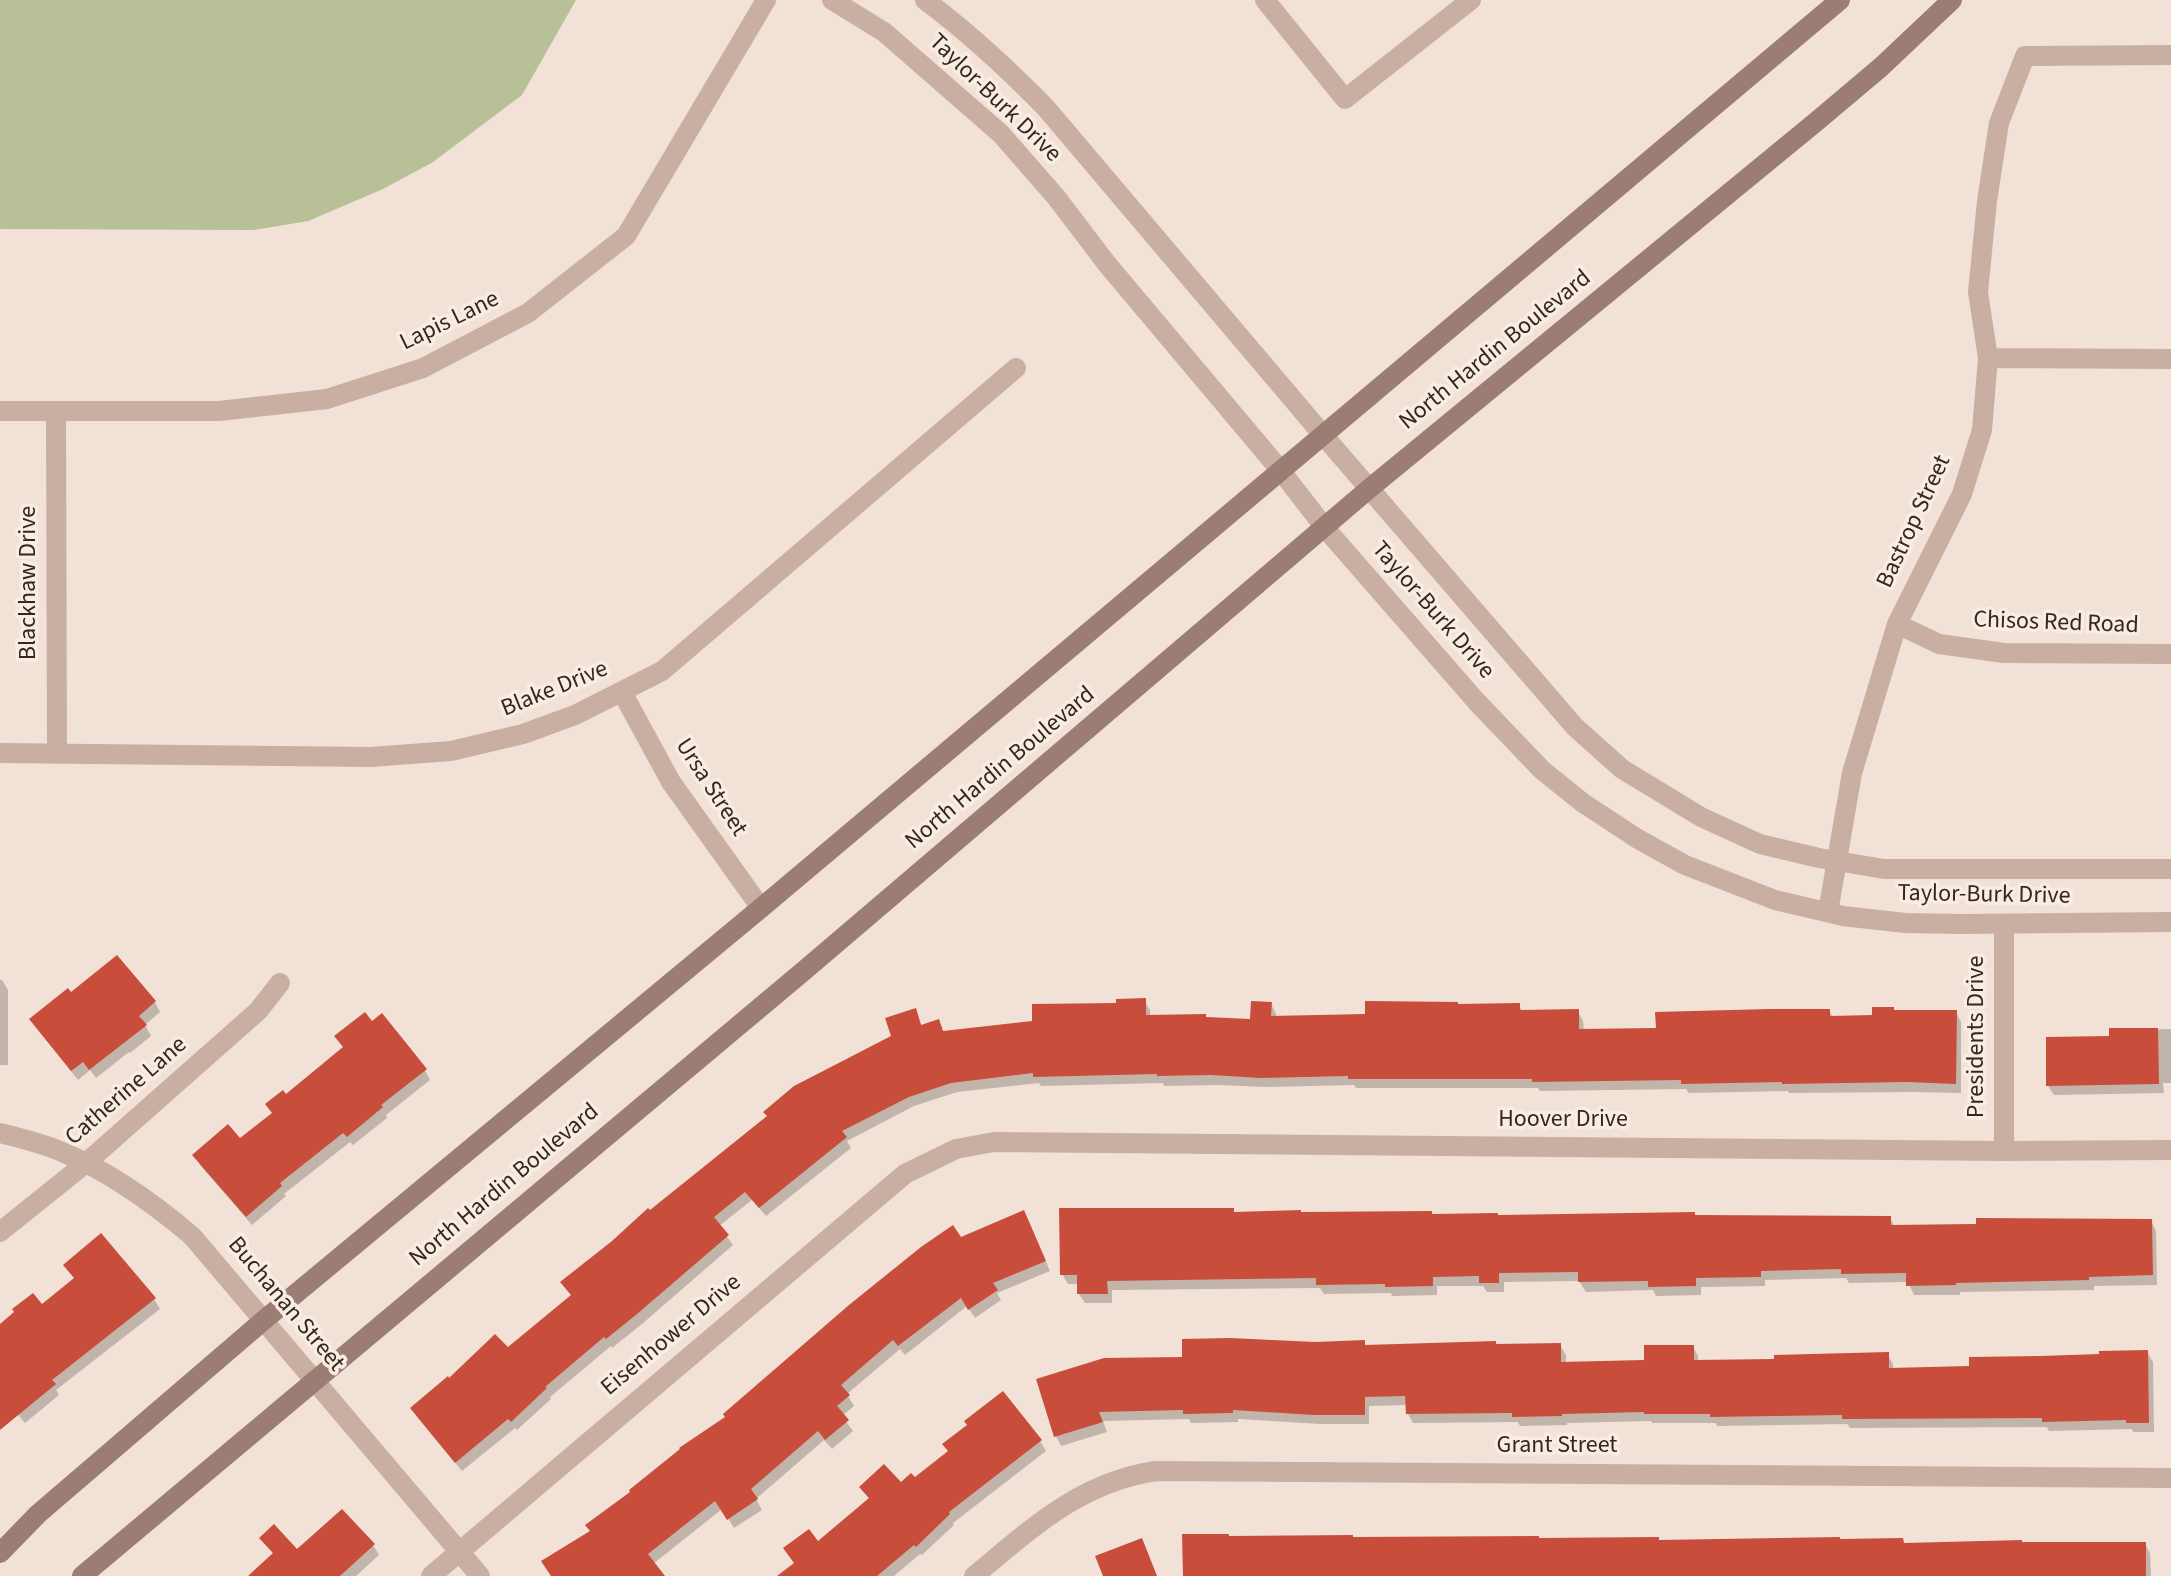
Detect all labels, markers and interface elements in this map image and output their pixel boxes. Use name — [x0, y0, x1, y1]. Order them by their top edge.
street label: Taylor-Burk Drive — [922, 29, 1066, 169]
street label: North Hardin Boulevard — [1394, 265, 1598, 437]
street label: Lapis Lane — [396, 286, 504, 358]
street label: Bastrop Street — [1872, 451, 1958, 593]
street label: Blackhaw Drive — [16, 506, 44, 660]
street label: Taylor-Burk Drive — [1364, 536, 1500, 686]
street label: Chisos Red Road — [1973, 607, 2139, 641]
street label: Blake Drive — [497, 656, 613, 724]
street label: North Hardin Boulevard — [900, 681, 1102, 857]
street label: Ursa Street — [668, 734, 752, 842]
street label: Taylor-Burk Drive — [1897, 880, 2071, 912]
street label: Presidents Drive — [1964, 956, 1992, 1118]
street label: Catherine Lane — [60, 1031, 194, 1153]
street label: North Hardin Boulevard — [404, 1098, 606, 1274]
street label: Hoover Drive — [1498, 1107, 1628, 1135]
street label: Buchanan Street — [220, 1232, 350, 1378]
street label: Eisenhower Drive — [596, 1269, 748, 1403]
street label: Grant Street — [1497, 1433, 1617, 1461]

